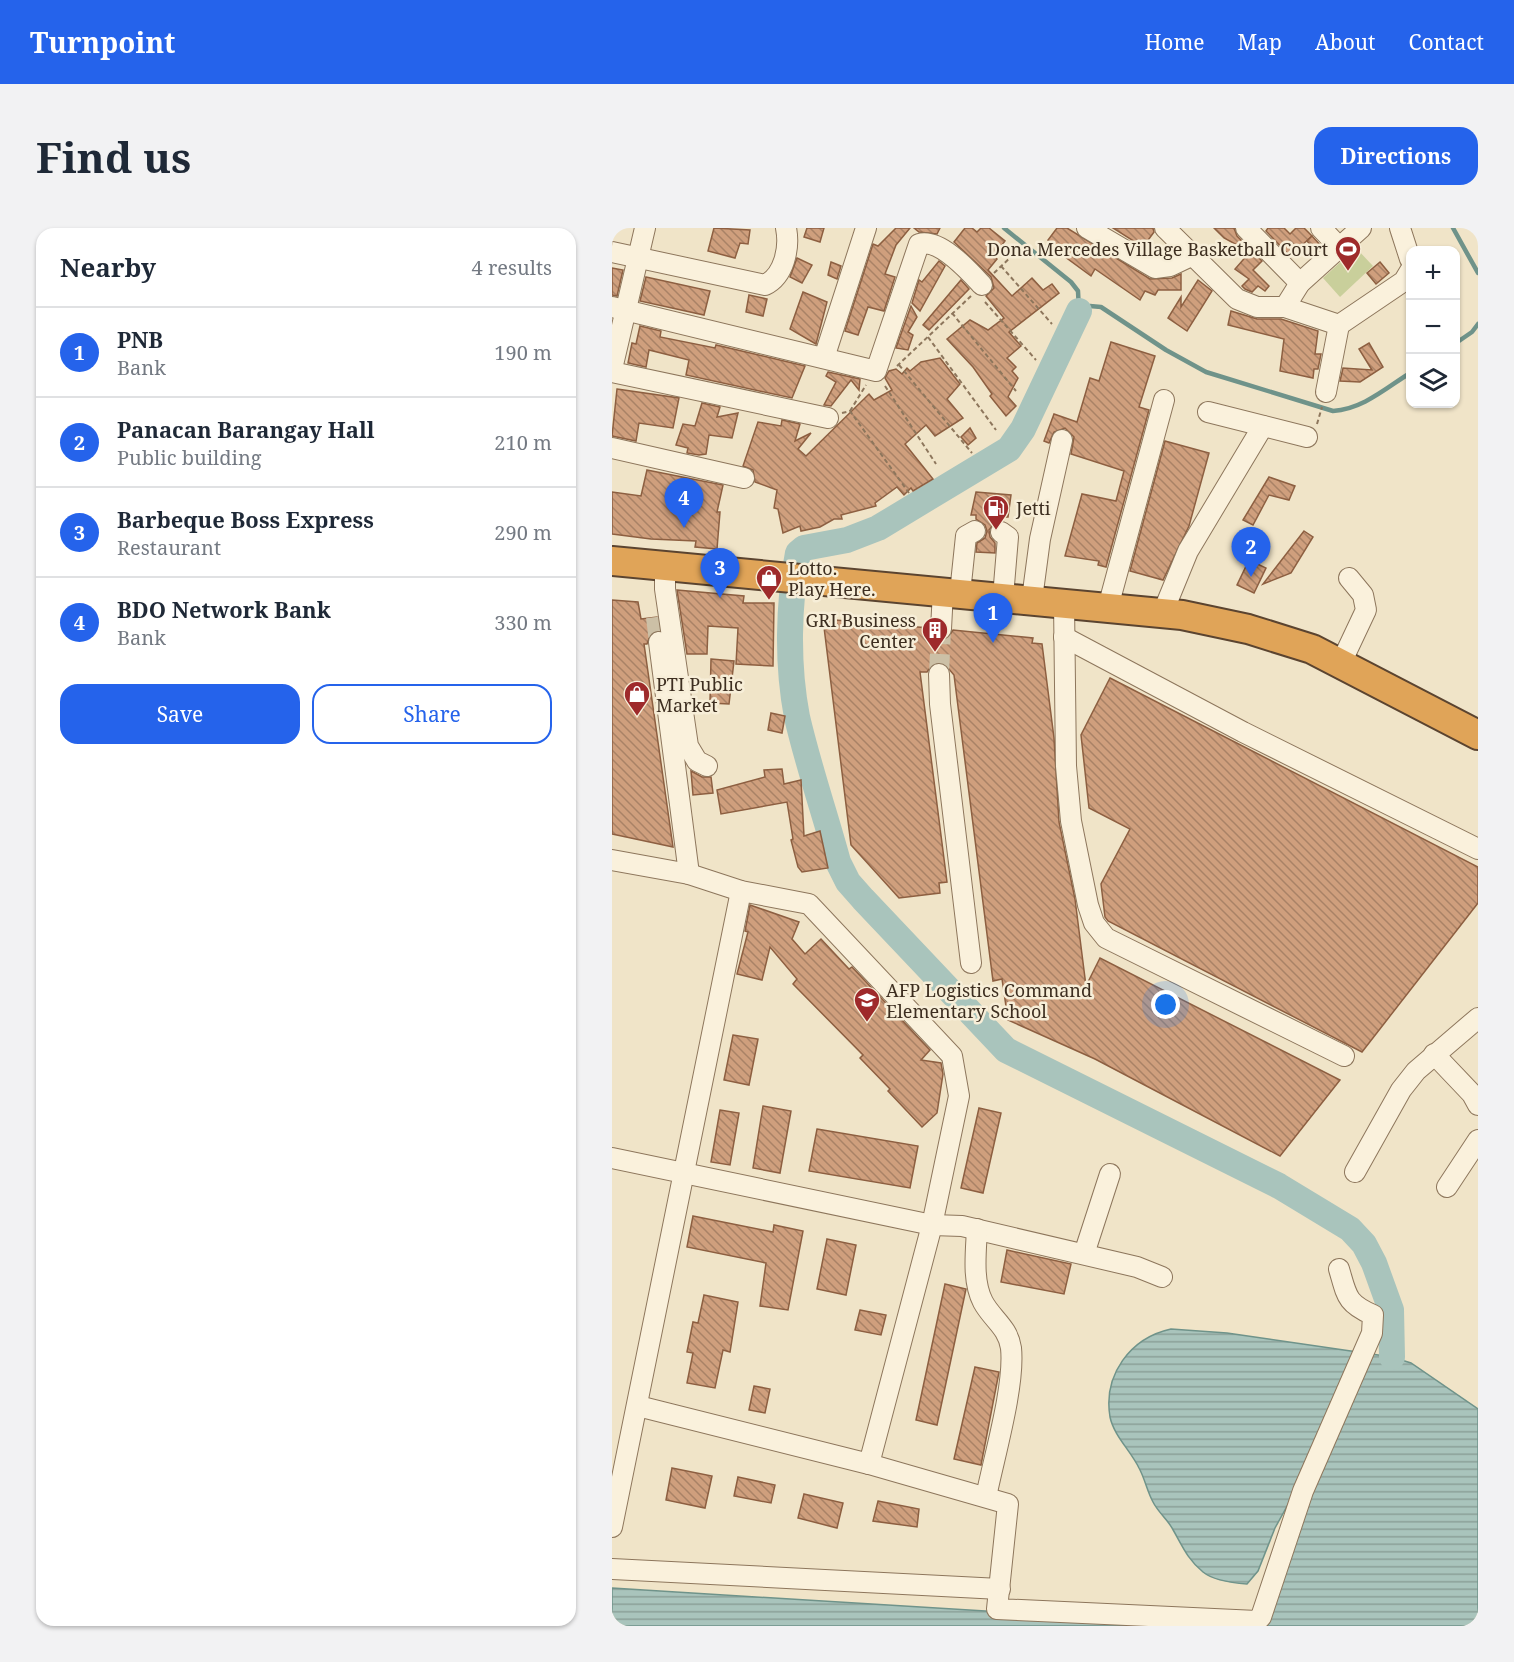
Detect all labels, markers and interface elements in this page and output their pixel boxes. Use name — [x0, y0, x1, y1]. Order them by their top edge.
text: Turnpoint — [30, 23, 175, 61]
text: Home — [1145, 28, 1205, 56]
text: Map — [1238, 28, 1282, 56]
text: About — [1315, 28, 1376, 56]
text: Contact — [1409, 28, 1484, 56]
button: Directions — [1314, 127, 1478, 185]
text: Find us — [36, 128, 191, 185]
sports icon: Dona Mercedes Village Basketball Court — [1333, 234, 1363, 272]
place label: Dona Mercedes Village Basketball Court — [987, 237, 1328, 261]
map controls — [1406, 246, 1460, 408]
button: + — [1406, 246, 1460, 300]
text: Nearby — [60, 249, 156, 285]
text: 4 results — [472, 254, 552, 281]
button: − — [1406, 300, 1460, 354]
text: PNB — [117, 324, 163, 354]
text: 1 — [74, 339, 85, 366]
text: 190 m — [494, 339, 552, 366]
text: Bank — [117, 354, 166, 381]
button: layers — [1406, 354, 1460, 408]
text: Panacan Barangay Hall — [117, 414, 374, 444]
text: 2 — [74, 429, 85, 456]
text: 210 m — [494, 429, 552, 456]
text: Public building — [117, 444, 262, 471]
pin: 4 — [664, 478, 704, 528]
fuel station icon: Jetti — [981, 493, 1011, 531]
place label: Jetti — [1015, 496, 1051, 520]
text: Barbeque Boss Express — [117, 504, 374, 534]
text: 3 — [74, 519, 85, 546]
text: 290 m — [494, 519, 552, 546]
pin: 2 — [1232, 528, 1270, 577]
text: Restaurant — [117, 534, 221, 561]
pin: 3 — [700, 548, 740, 598]
place label: Lotto. Play Here. — [788, 556, 876, 601]
shop icon: Lotto. Play Here. — [754, 563, 784, 601]
text: BDO Network Bank — [117, 594, 331, 624]
pin: 1 — [974, 594, 1012, 643]
place label: GRI Business Center — [805, 608, 917, 653]
text: 4 — [74, 609, 85, 636]
text: 330 m — [494, 609, 552, 636]
building icon: GRI Business Center — [920, 615, 950, 653]
text: Bank — [117, 624, 166, 651]
place label: PTI Public Market — [656, 672, 743, 717]
shop icon: PTI Public Market — [622, 679, 652, 717]
button: Save — [60, 684, 300, 744]
button: Share — [312, 684, 552, 744]
place label: AFP Logistics Command Elementary School — [886, 978, 1092, 1023]
school or university icon: AFP Logistics Command Elementary School — [852, 985, 882, 1023]
your location — [1151, 990, 1180, 1019]

